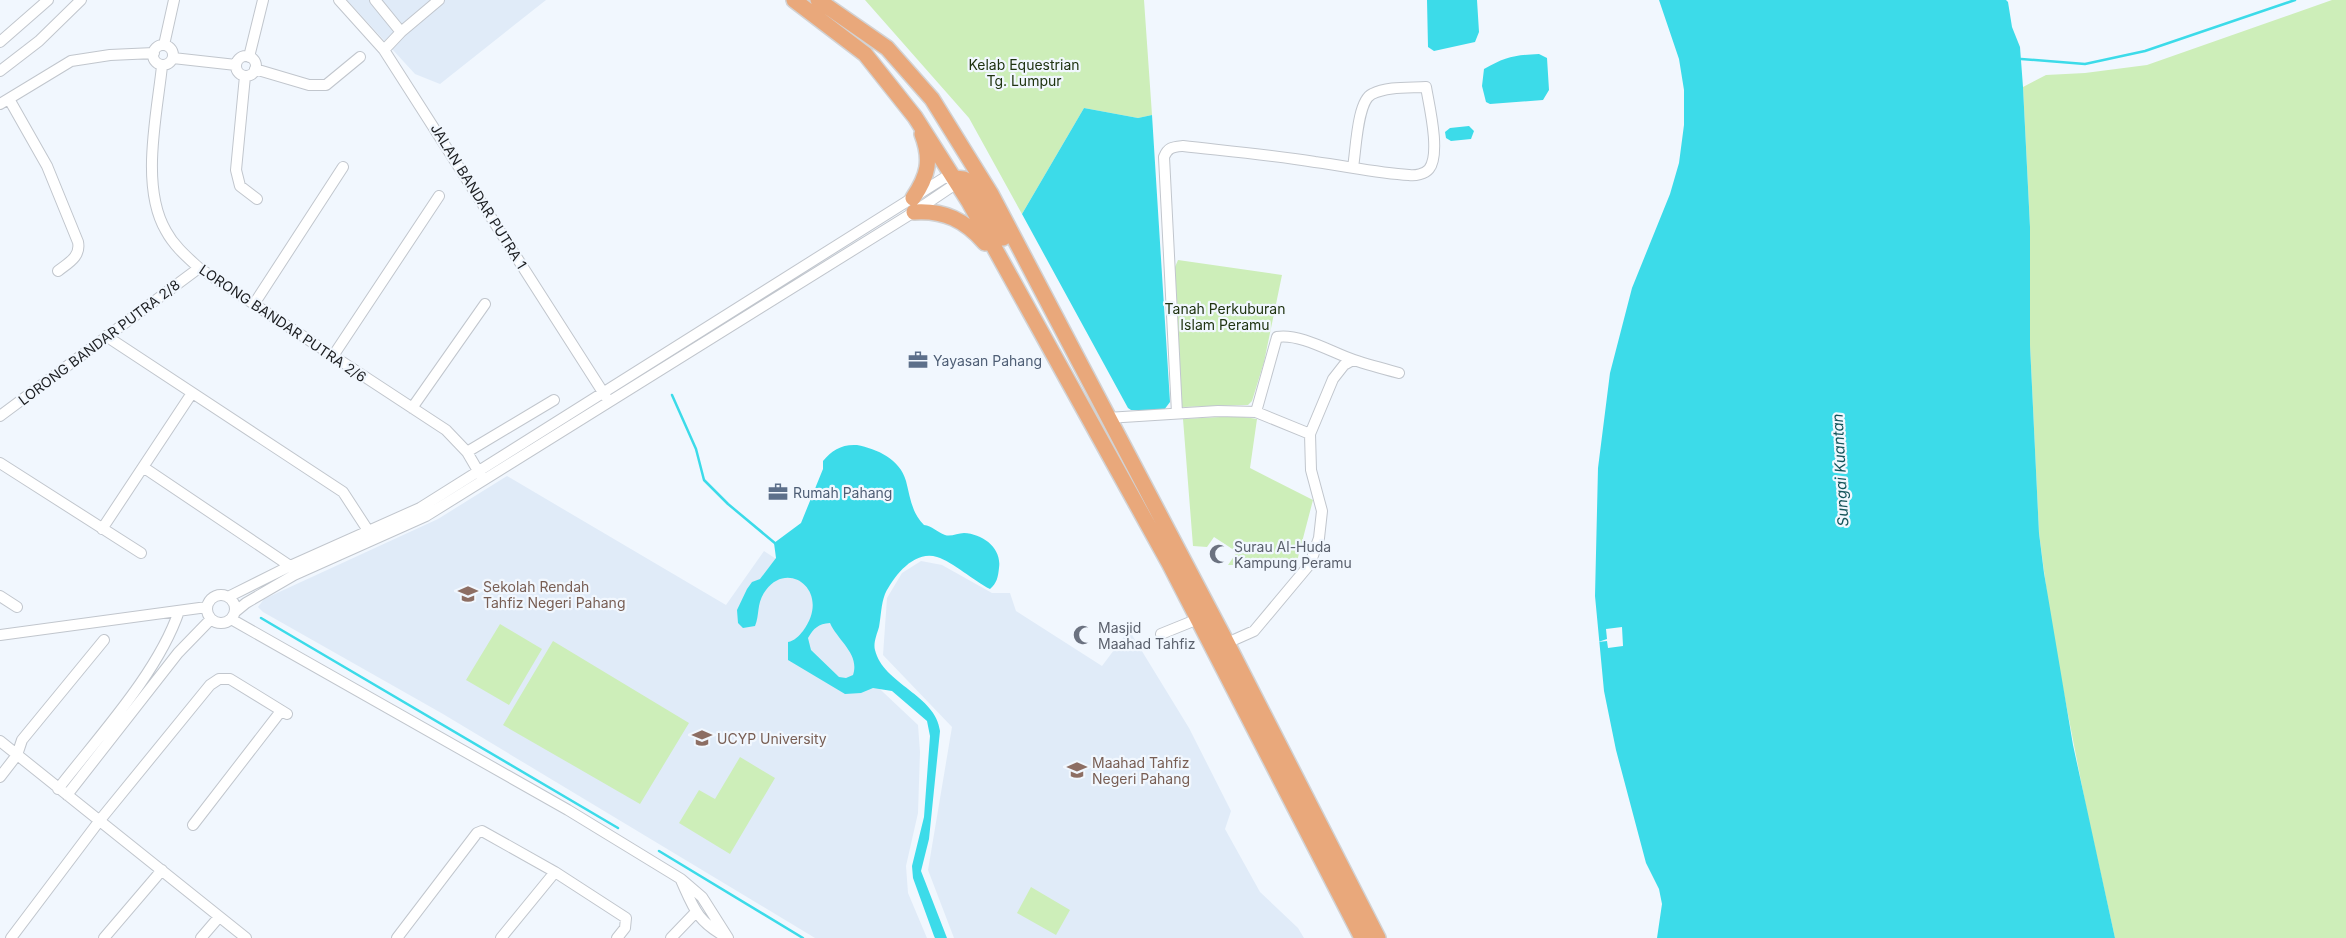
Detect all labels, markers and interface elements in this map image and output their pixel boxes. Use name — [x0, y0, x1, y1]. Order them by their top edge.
park label: Kelab Equestrian Tg. Lumpur — [968, 56, 1080, 89]
street label: JALAN BANDAR PUTRA 1 — [427, 120, 531, 272]
street label: LORONG BANDAR PUTRA 2/6 — [196, 261, 370, 385]
street label: LORONG BANDAR PUTRA 2/8 — [15, 276, 183, 408]
park label: Tanah Perkuburan Islam Peramu — [1165, 300, 1285, 333]
office icon: Yayasan Pahang — [907, 349, 929, 371]
place label: Yayasan Pahang — [933, 352, 1042, 369]
water label: Sungai Kuantan — [1828, 413, 1852, 527]
office icon: Rumah Pahang — [767, 481, 789, 503]
place label: Rumah Pahang — [793, 484, 892, 501]
place label: Surau Al-Huda Kampung Peramu — [1234, 538, 1352, 571]
mosque icon: Surau Al-Huda Kampung Peramu — [1208, 543, 1230, 565]
place label: Sekolah Rendah Tahfiz Negeri Pahang — [483, 578, 625, 611]
school or university icon: Sekolah Rendah Tahfiz Negeri Pahang — [457, 583, 479, 605]
place label: Masjid Maahad Tahfiz — [1098, 619, 1195, 652]
mosque icon: Masjid Maahad Tahfiz — [1072, 624, 1094, 646]
school or university icon: UCYP University — [691, 727, 713, 749]
place label: UCYP University — [717, 730, 827, 747]
place label: Maahad Tahfiz Negeri Pahang — [1092, 754, 1190, 787]
school or university icon: Maahad Tahfiz Negeri Pahang — [1066, 759, 1088, 781]

